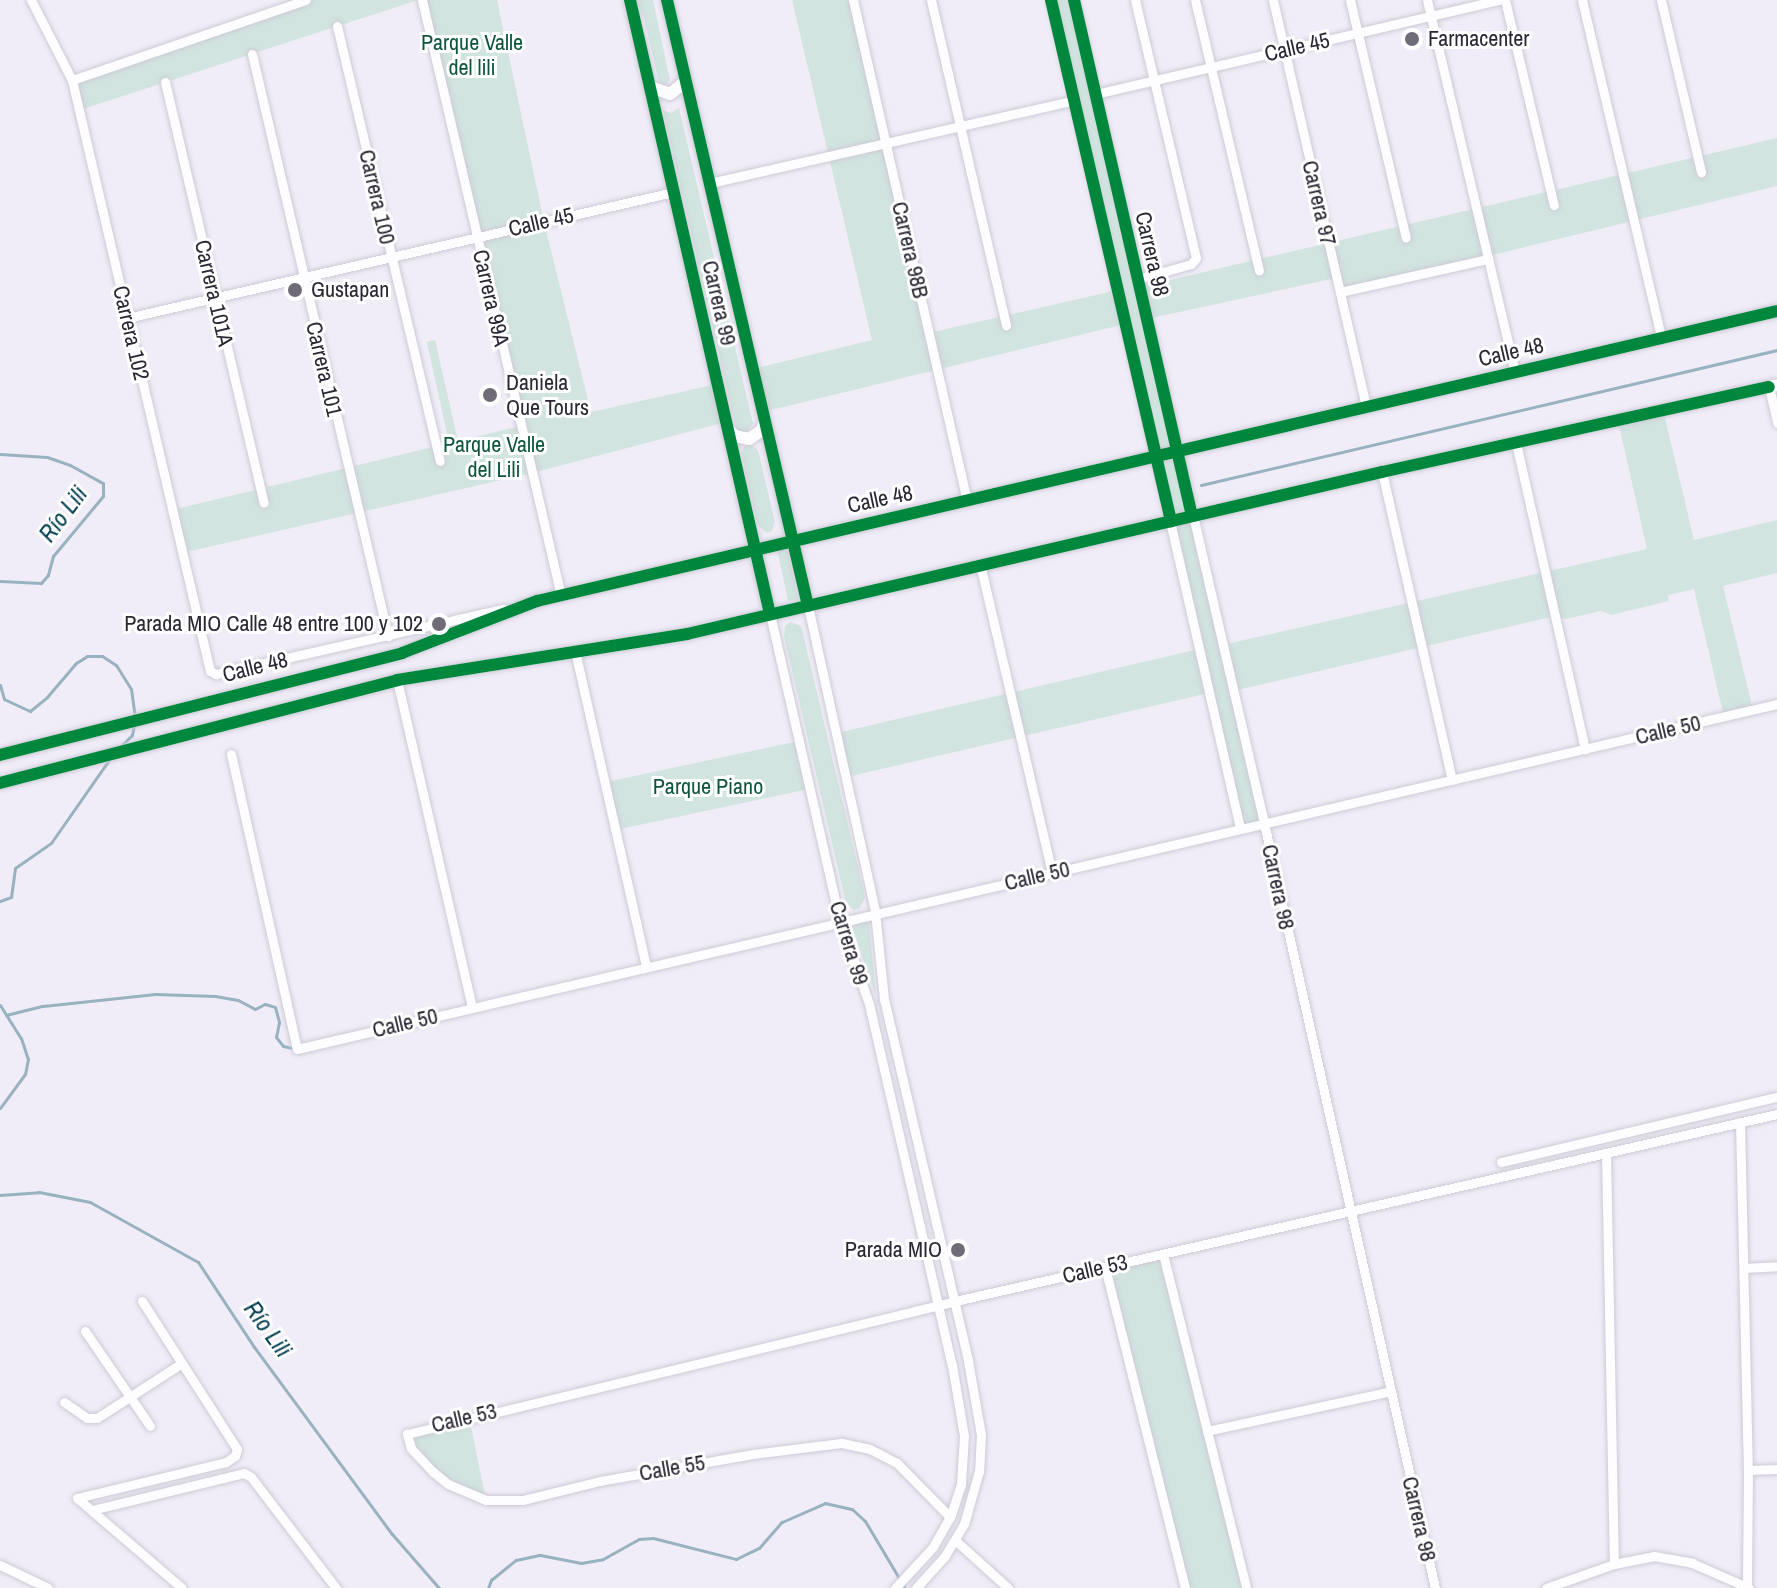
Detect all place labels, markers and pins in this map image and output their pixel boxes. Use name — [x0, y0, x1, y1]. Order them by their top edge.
place label: Farmacenter — [1428, 26, 1529, 52]
marker: Farmacenter — [1403, 30, 1421, 48]
place label: Gustapan — [311, 277, 389, 303]
marker: Gustapan — [286, 281, 304, 299]
place label: Daniela Que Tours — [506, 369, 589, 420]
marker: Daniela Que Tours — [481, 386, 499, 404]
place label: Parada MIO Calle 48 entre 100 y 102 — [124, 611, 423, 637]
marker: Parada MIO Calle 48 entre 100 y 102 — [430, 615, 448, 633]
place label: Parada MIO — [845, 1237, 942, 1263]
marker: Parada MIO — [949, 1241, 967, 1259]

